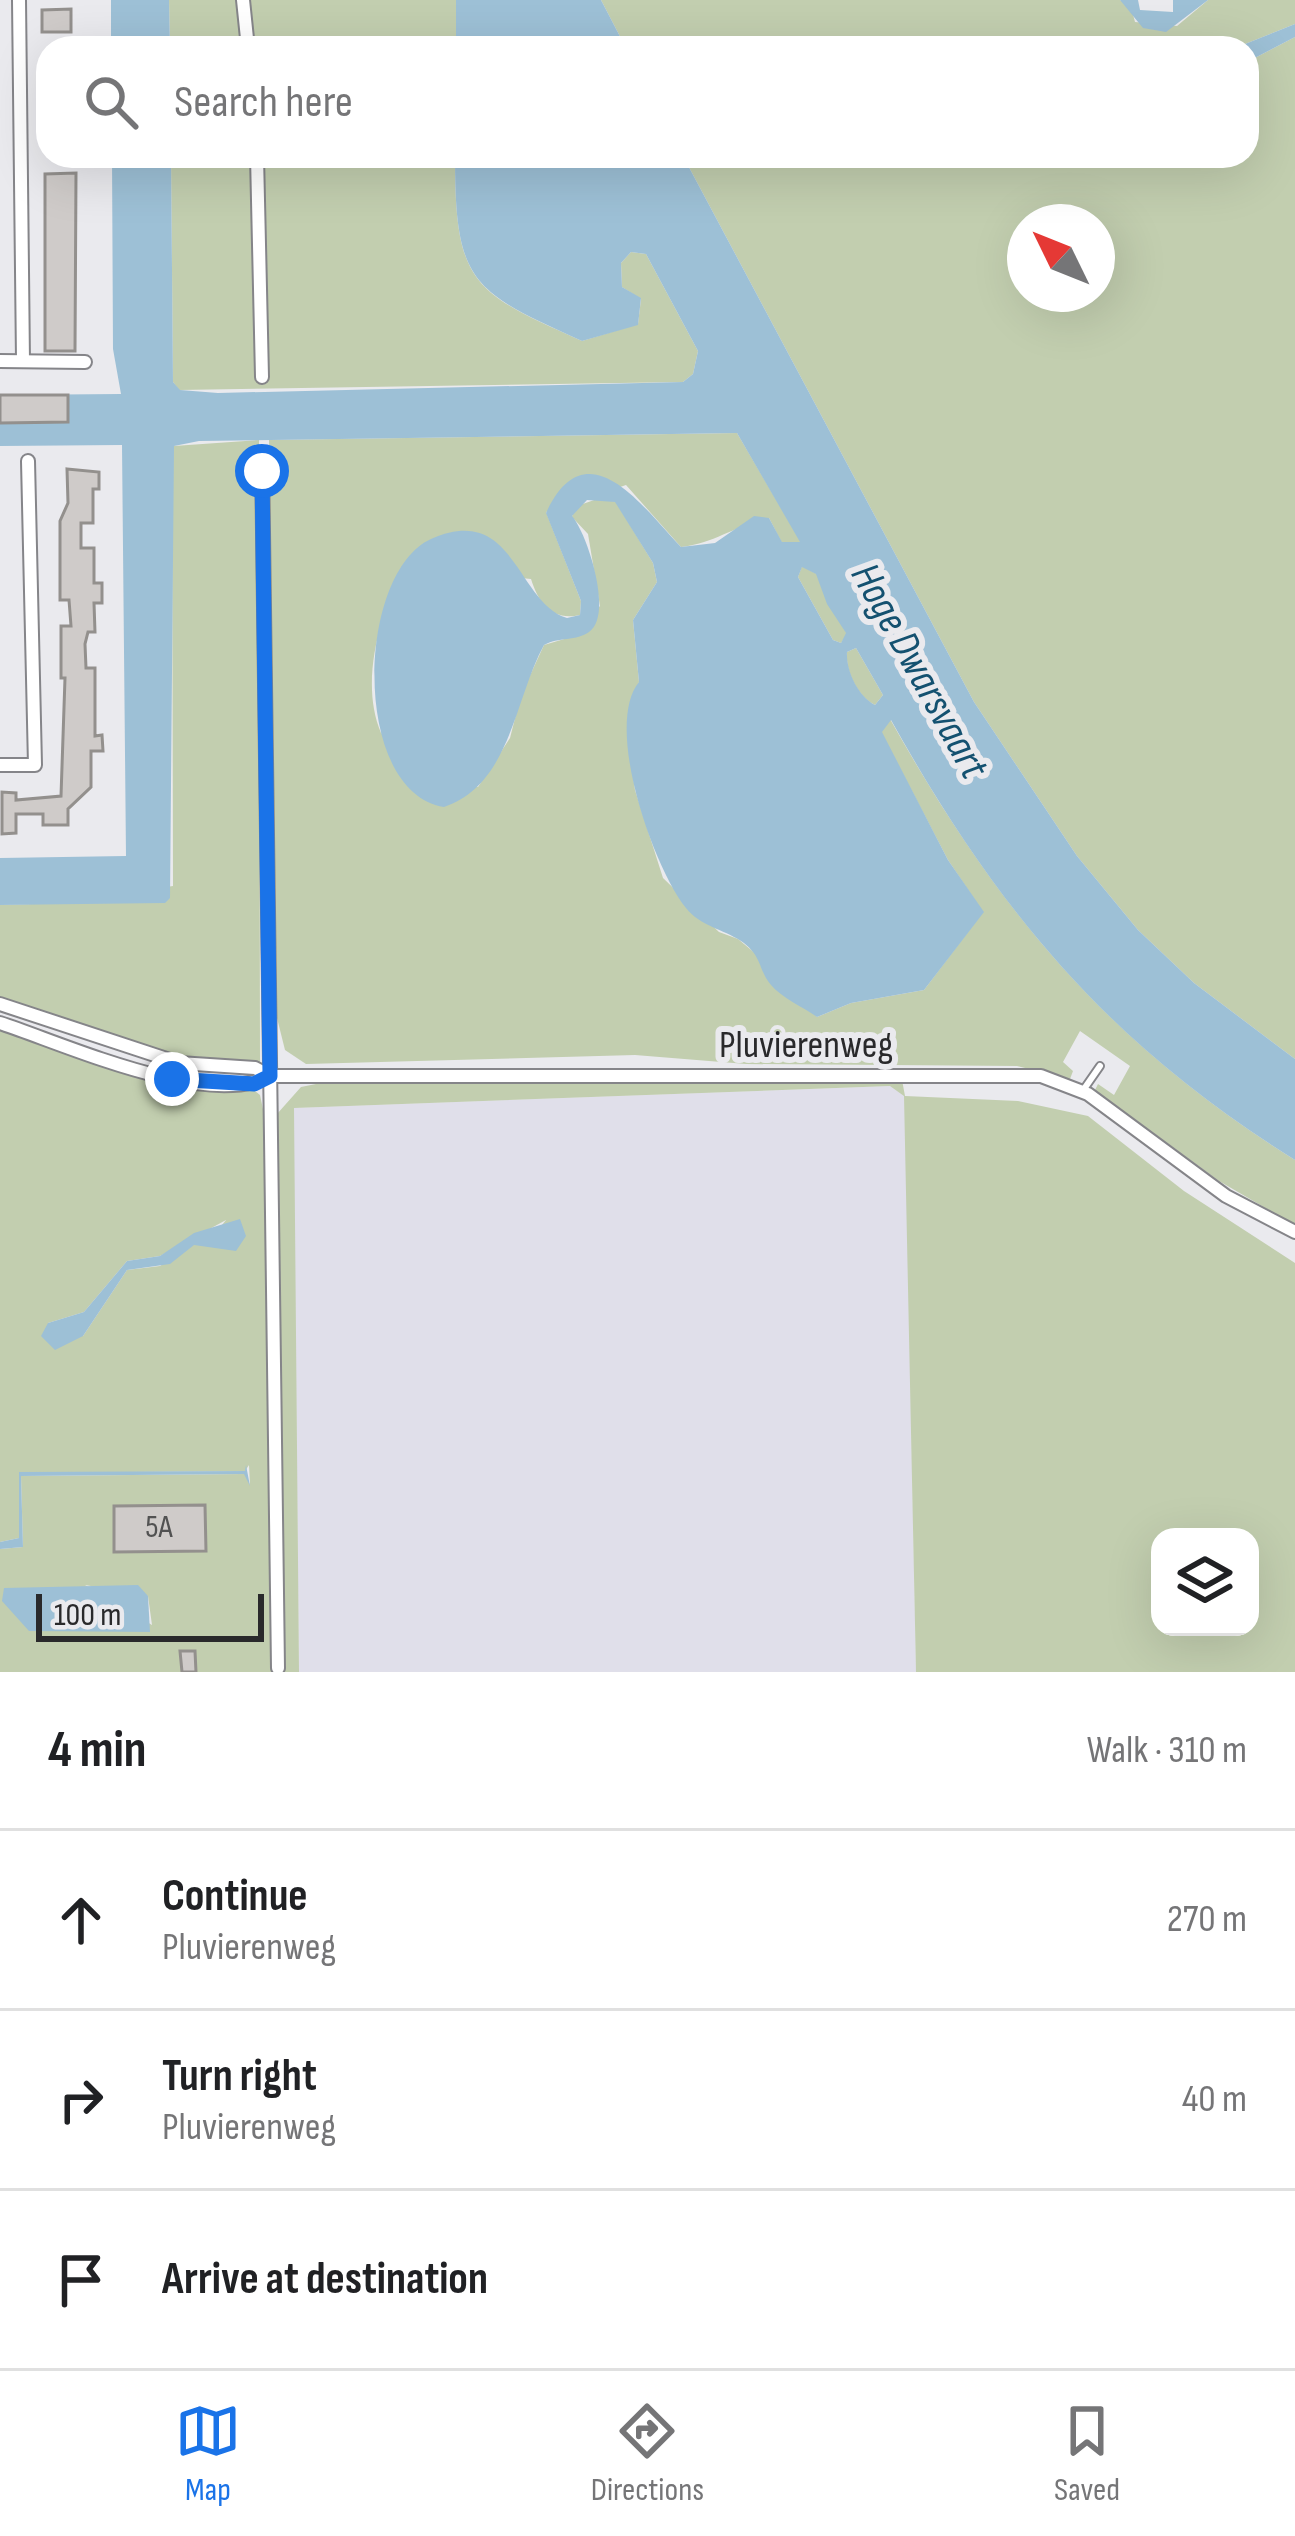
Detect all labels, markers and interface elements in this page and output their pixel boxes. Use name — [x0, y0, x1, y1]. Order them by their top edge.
search box — [36, 36, 1259, 168]
icon: search — [78, 69, 144, 135]
text: Search here — [174, 75, 353, 130]
north arrow — [1007, 204, 1115, 312]
route start — [235, 444, 289, 498]
water label: Hoge Dwarsvaart — [839, 554, 1000, 789]
street label: Pluvierenweg — [719, 1022, 893, 1069]
route end — [145, 1052, 199, 1106]
house number: 5A — [145, 1507, 174, 1547]
map controls — [1151, 1528, 1259, 1636]
button: layers — [1151, 1528, 1259, 1636]
scale bar — [36, 1588, 264, 1641]
text: 100 m — [54, 1595, 121, 1635]
text: 4 min — [48, 1720, 147, 1781]
text: Walk · 310 m — [1087, 1727, 1247, 1774]
text: Continue — [162, 1869, 308, 1924]
icon: ahead — [48, 1887, 114, 1953]
text: 270 m — [1167, 1896, 1247, 1943]
text: Pluvierenweg — [162, 1924, 336, 1971]
text: Turn right — [162, 2049, 317, 2104]
icon: right — [48, 2067, 114, 2133]
text: 40 m — [1182, 2076, 1247, 2123]
text: Pluvierenweg — [162, 2104, 336, 2151]
icon: arrive — [48, 2247, 114, 2313]
text: Arrive at destination — [162, 2252, 488, 2307]
tab: Map — [175, 2398, 241, 2510]
tab: Directions — [591, 2398, 704, 2510]
tab: Saved — [1054, 2398, 1120, 2510]

